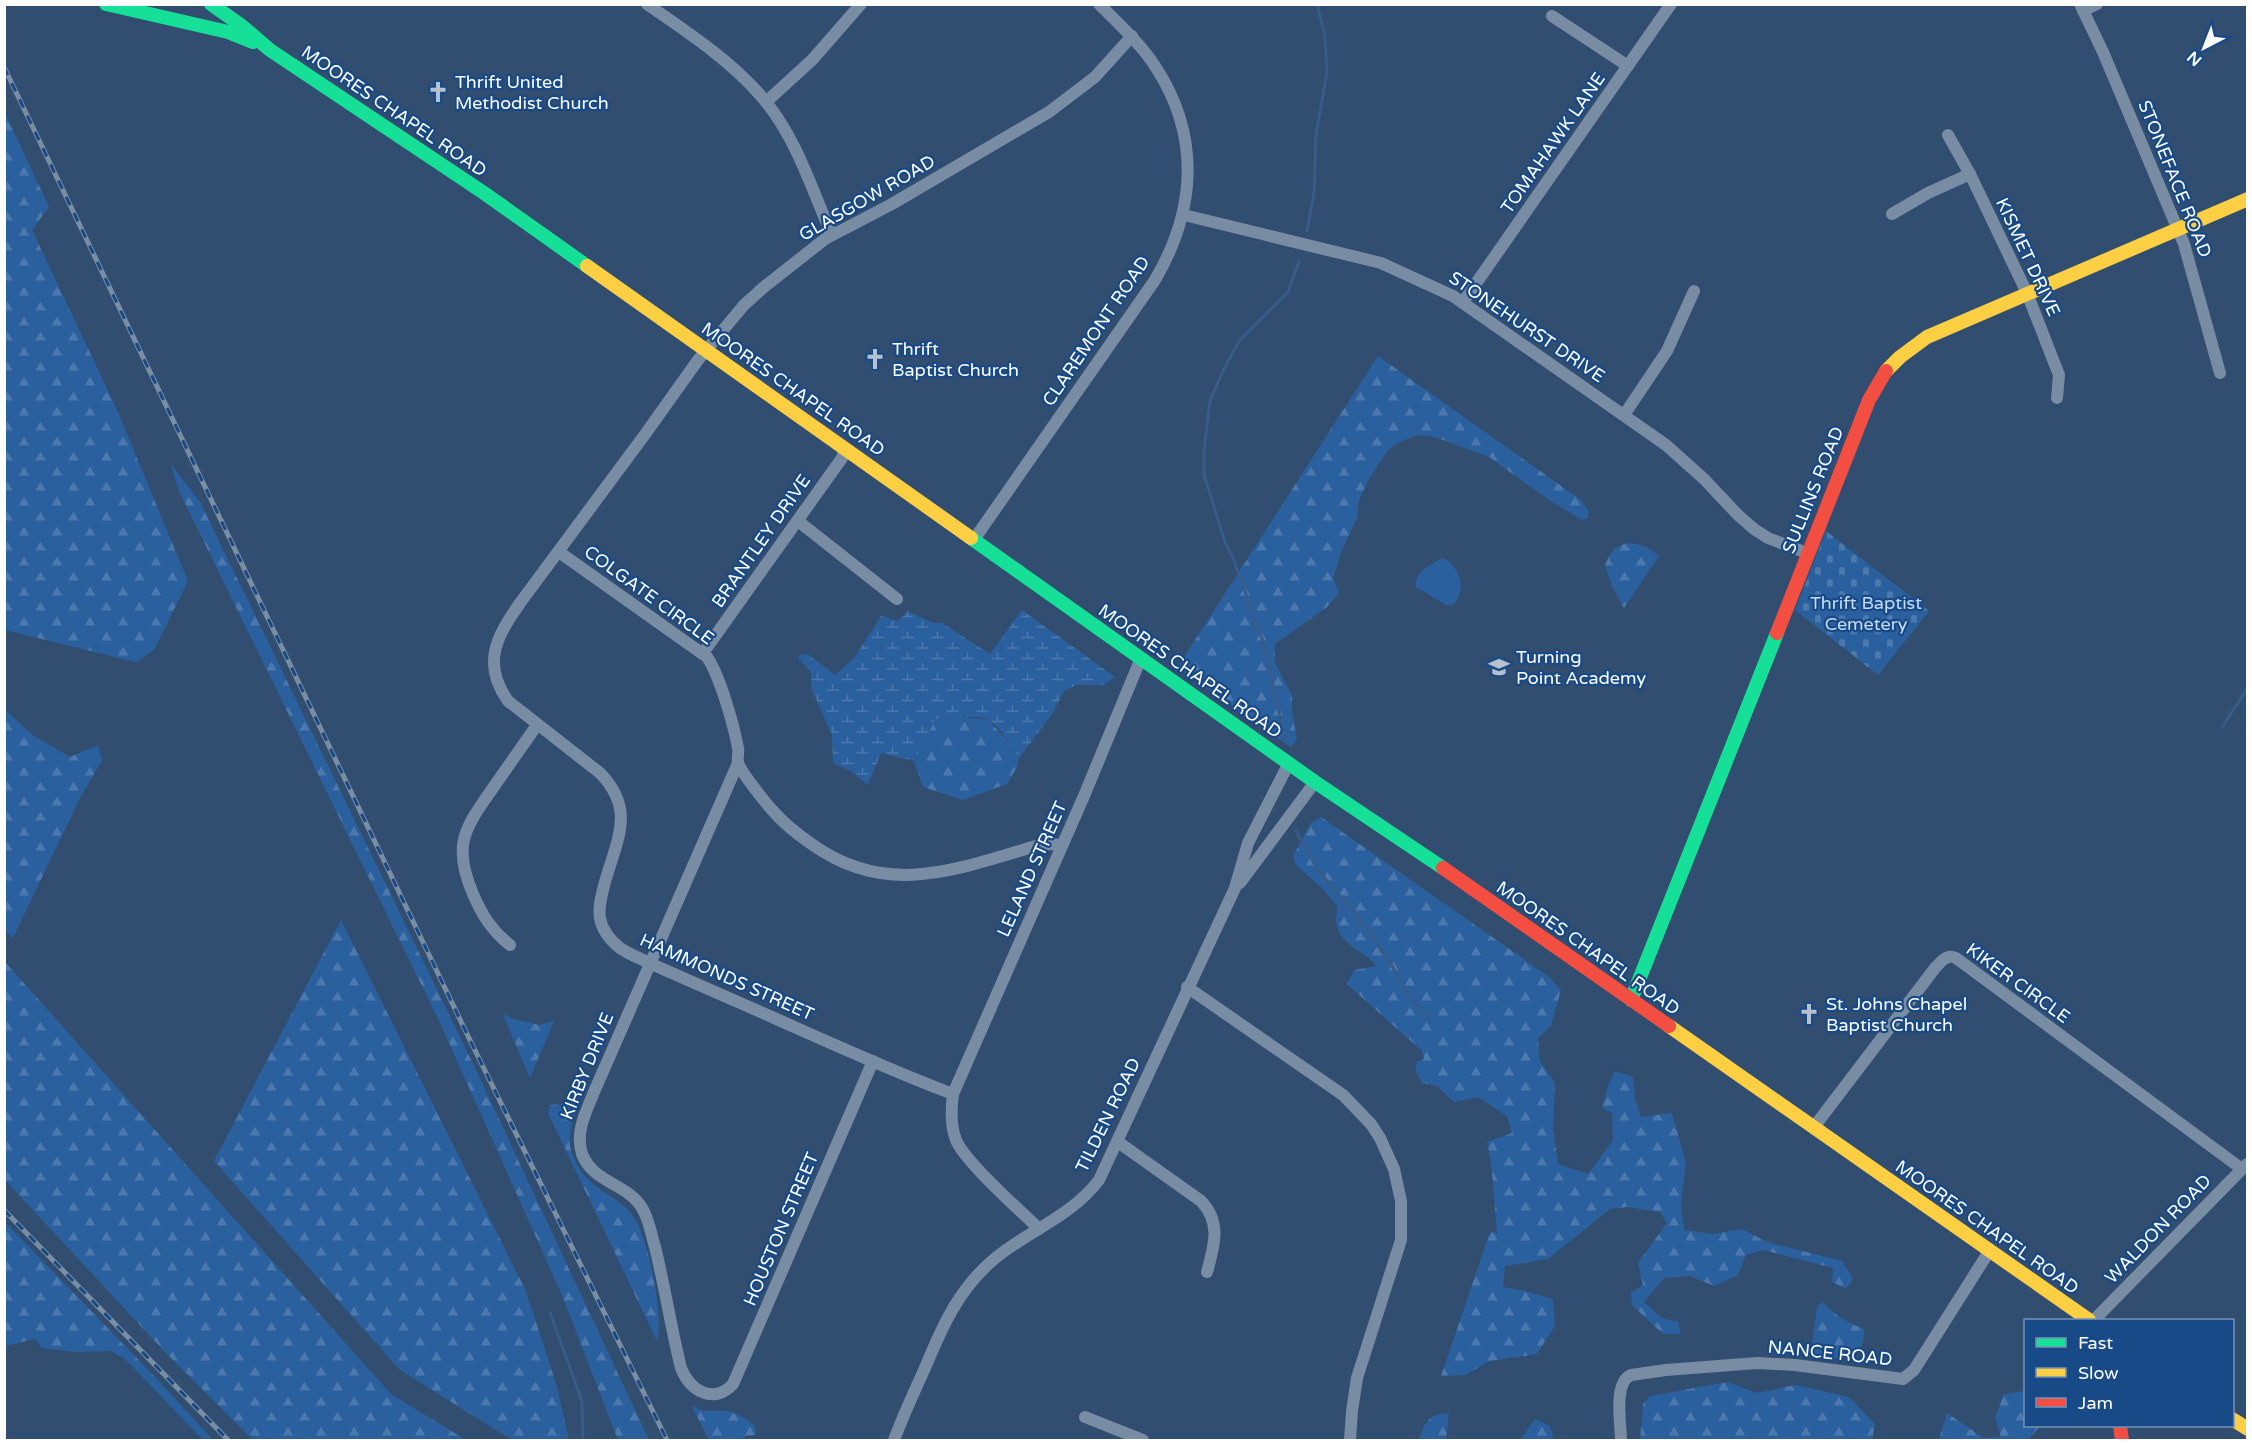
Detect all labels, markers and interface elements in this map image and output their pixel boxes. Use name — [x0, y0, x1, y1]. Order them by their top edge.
north arrow — [2174, 18, 2234, 78]
street label: MOORES CHAPEL ROAD — [297, 41, 491, 181]
text: N — [2183, 47, 2206, 70]
street label: TOMAHAWK LANE — [1496, 68, 1610, 218]
place label: Thrift United Methodist Church — [455, 71, 609, 114]
church icon: Thrift United Methodist Church — [426, 80, 450, 104]
street label: STONEFACE ROAD — [2133, 97, 2217, 261]
street label: GLASGOW ROAD — [795, 150, 939, 246]
street label: KISMET DRIVE — [1991, 194, 2065, 320]
street label: CLAREMONT ROAD — [1038, 252, 1154, 410]
street label: STONEHURST DRIVE — [1445, 267, 1609, 387]
street label: MOORES CHAPEL ROAD — [697, 317, 889, 461]
place label: Thrift Baptist Church — [892, 338, 1019, 381]
church icon: Thrift Baptist Church — [863, 347, 887, 371]
street label: SULLINS ROAD — [1778, 423, 1848, 557]
street label: BRANTLEY DRIVE — [707, 470, 815, 612]
street label: COLGATE CIRCLE — [580, 541, 718, 649]
park label: Thrift Baptist Cemetery — [1810, 592, 1922, 635]
street label: MOORES CHAPEL ROAD — [1094, 599, 1286, 743]
place label: Turning Point Academy — [1516, 646, 1646, 689]
school or university icon: Turning Point Academy — [1487, 655, 1511, 679]
street label: LELAND STREET — [992, 798, 1072, 940]
street label: MOORES CHAPEL ROAD — [1492, 876, 1684, 1020]
street label: HAMMONDS STREET — [637, 929, 818, 1025]
street label: KIKER CIRCLE — [1962, 938, 2074, 1028]
place label: St. Johns Chapel Baptist Church — [1826, 993, 1967, 1036]
church icon: St. Johns Chapel Baptist Church — [1797, 1002, 1821, 1026]
street label: KIRBY DRIVE — [556, 1009, 618, 1123]
street label: TILDEN ROAD — [1071, 1054, 1145, 1176]
street label: HOUSTON STREET — [739, 1149, 823, 1309]
street label: MOORES CHAPEL ROAD — [1891, 1155, 2083, 1299]
street label: WALDON ROAD — [2100, 1170, 2216, 1288]
legend — [2024, 1319, 2234, 1427]
text: Fast — [2078, 1332, 2113, 1354]
street label: NANCE ROAD — [1767, 1336, 1893, 1370]
text: Slow — [2078, 1362, 2119, 1384]
text: Jam — [2078, 1392, 2113, 1414]

